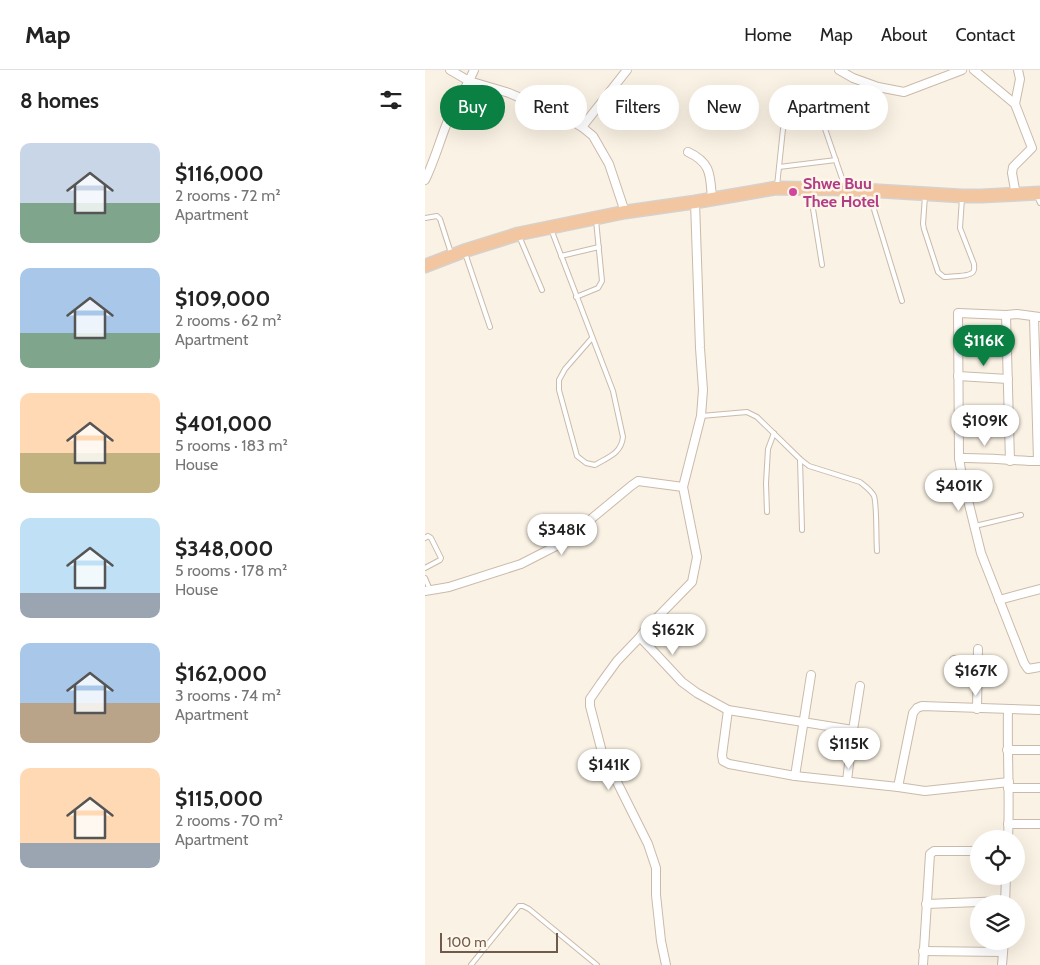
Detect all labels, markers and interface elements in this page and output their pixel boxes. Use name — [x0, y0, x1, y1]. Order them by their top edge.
text: Map — [25, 20, 71, 49]
text: Home — [744, 24, 792, 46]
text: Map — [820, 24, 853, 46]
text: About — [881, 24, 927, 46]
text: Contact — [955, 24, 1015, 46]
chip: Buy — [440, 85, 505, 130]
chip: Rent — [515, 85, 587, 130]
chip: Filters — [597, 85, 679, 130]
chip: New — [689, 85, 759, 130]
chip: Apartment — [769, 85, 888, 130]
icon: filters — [377, 86, 405, 114]
text: 8 homes — [20, 88, 99, 113]
text: $116,000 — [175, 161, 264, 186]
icon: home — [60, 163, 120, 223]
place label: Shwe Buu Thee Hotel — [803, 174, 879, 211]
text: 2 rooms · 72 m² — [175, 186, 280, 205]
marker: Shwe Buu Thee Hotel — [787, 186, 799, 198]
text: Apartment — [175, 205, 248, 224]
text: $109,000 — [175, 286, 270, 311]
icon: home — [60, 288, 120, 348]
text: 2 rooms · 62 m² — [175, 311, 282, 330]
pin: $116K — [949, 324, 1019, 367]
text: Apartment — [175, 330, 248, 349]
text: $116K — [964, 331, 1004, 350]
pin: $109K — [950, 404, 1020, 447]
text: $401,000 — [175, 411, 272, 436]
text: $109K — [962, 411, 1008, 430]
icon: home — [60, 413, 120, 473]
text: 5 rooms · 183 m² — [175, 436, 288, 455]
text: House — [175, 455, 218, 474]
pin: $401K — [924, 470, 994, 512]
text: $401K — [936, 476, 982, 495]
pin: $348K — [527, 514, 597, 556]
text: $348K — [538, 520, 586, 539]
text: $348,000 — [175, 536, 273, 561]
icon: home — [60, 538, 120, 598]
text: 5 rooms · 178 m² — [175, 561, 287, 580]
text: House — [175, 580, 218, 599]
pin: $162K — [638, 614, 708, 656]
text: $162K — [652, 620, 694, 639]
pin: $167K — [941, 654, 1011, 697]
text: $162,000 — [175, 661, 267, 686]
text: $167K — [955, 661, 997, 680]
icon: home — [60, 663, 120, 723]
text: 3 rooms · 74 m² — [175, 686, 281, 705]
text: Apartment — [175, 705, 248, 724]
pin: $115K — [814, 728, 884, 770]
text: $115K — [829, 734, 869, 753]
pin: $141K — [574, 748, 644, 791]
text: $141K — [589, 755, 629, 774]
text: $115,000 — [175, 786, 263, 811]
icon: home — [60, 788, 120, 848]
text: 2 rooms · 70 m² — [175, 811, 283, 830]
text: Apartment — [175, 830, 248, 849]
map controls — [970, 830, 1025, 950]
button: locate — [970, 830, 1025, 885]
button: layers — [970, 895, 1025, 950]
scale bar — [440, 930, 557, 953]
text: 100 m — [447, 933, 487, 951]

